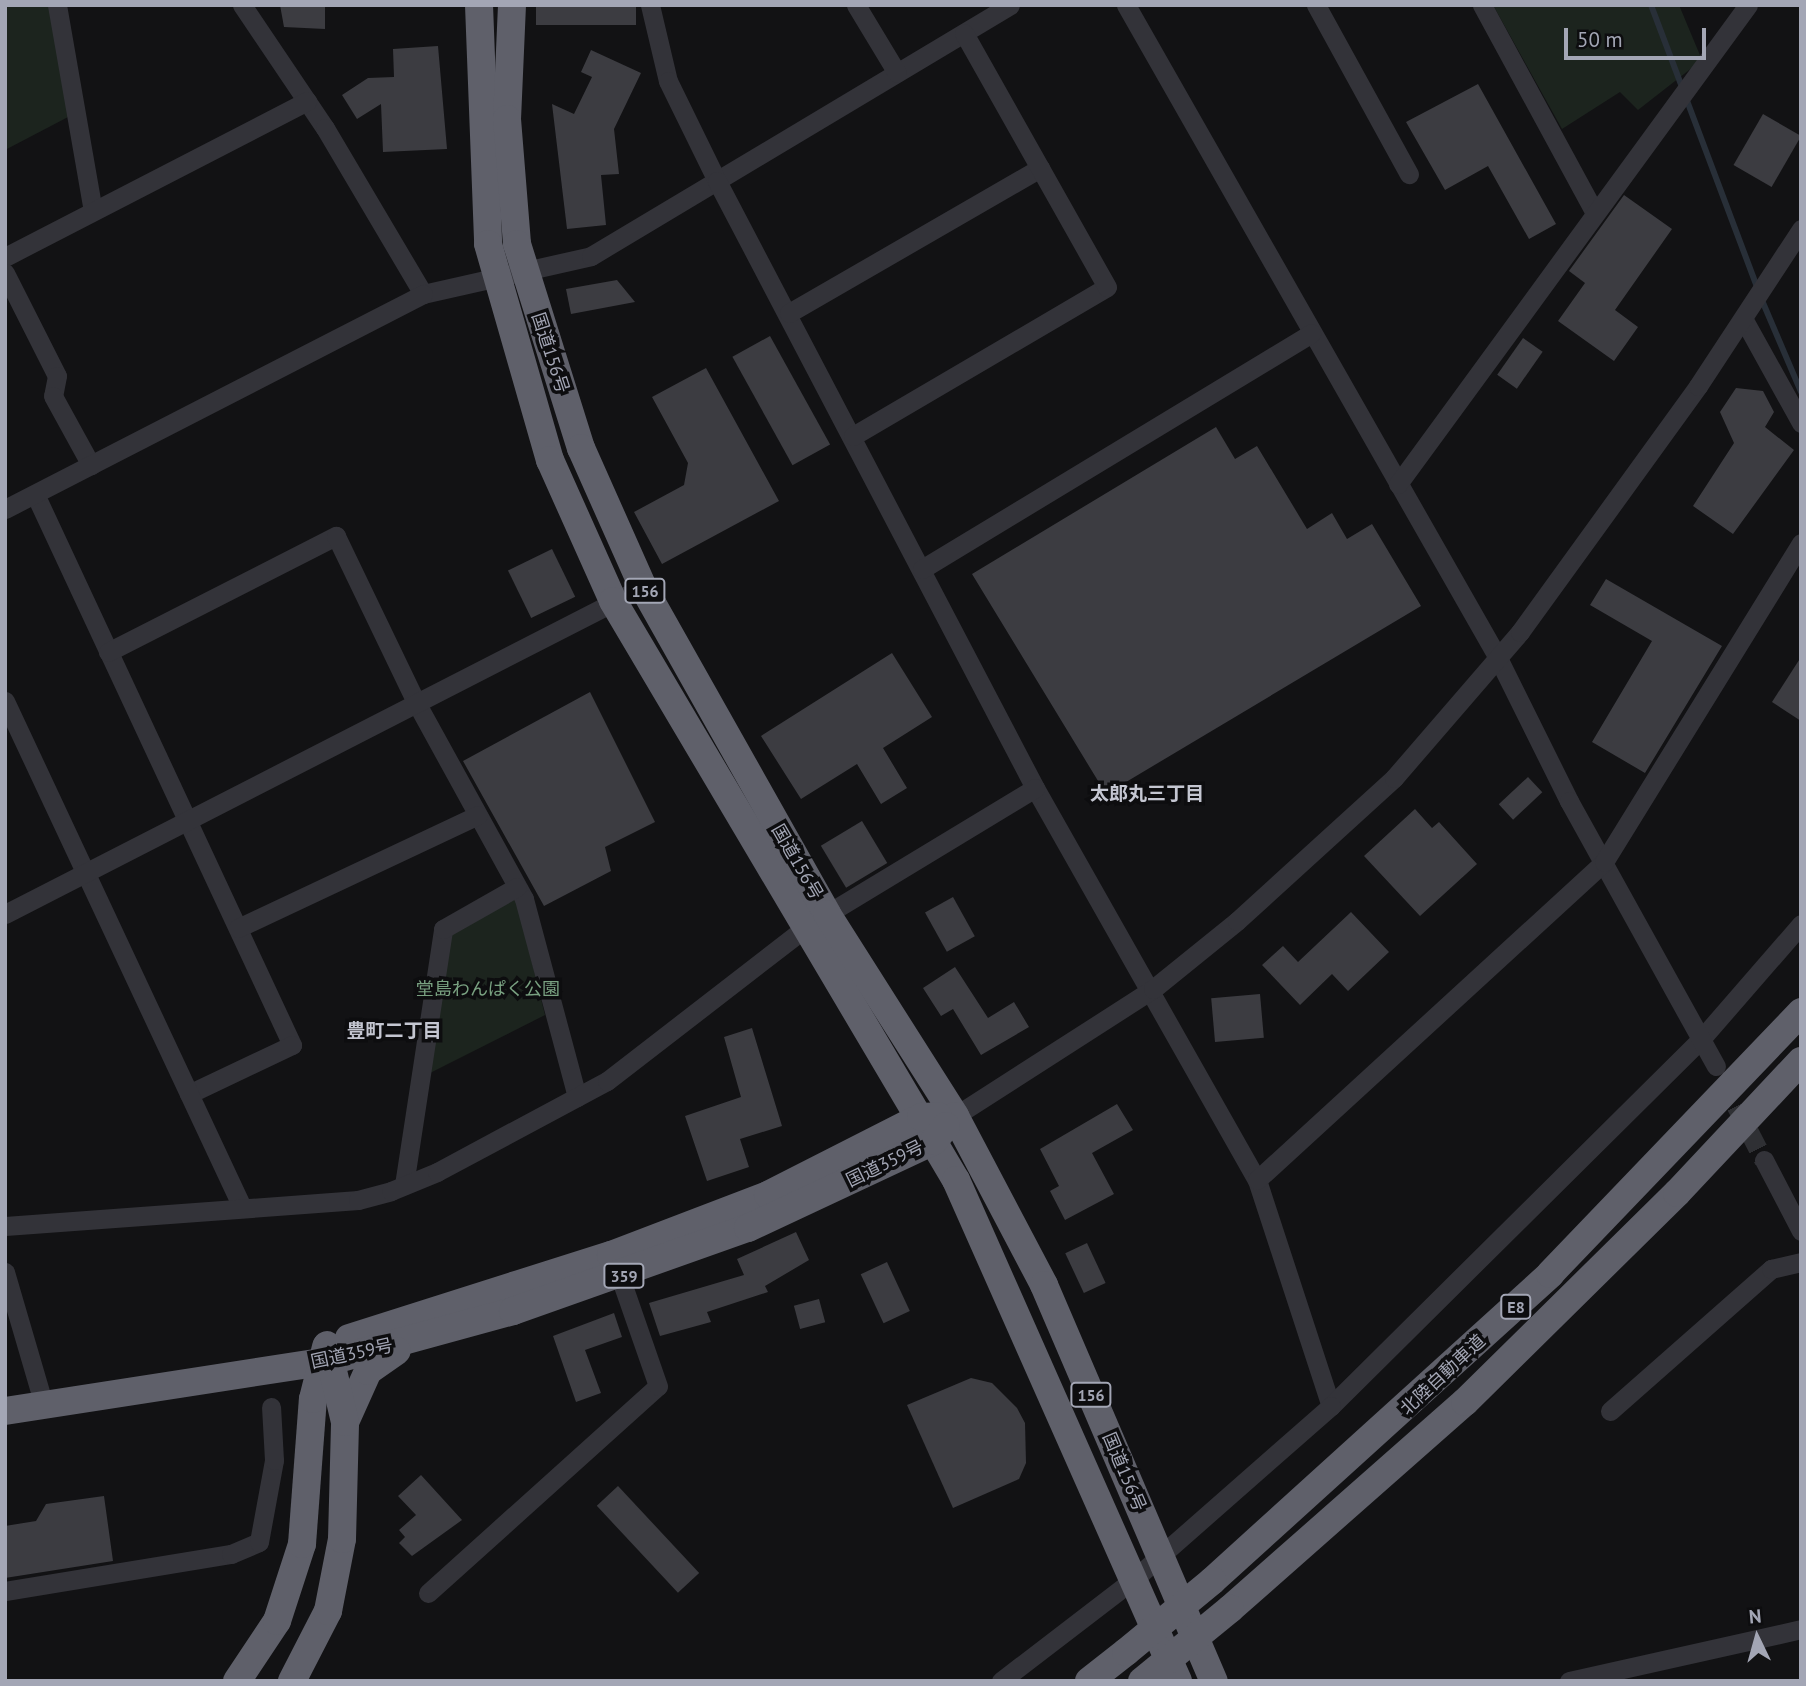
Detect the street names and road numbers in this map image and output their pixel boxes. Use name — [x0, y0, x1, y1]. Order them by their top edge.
street label: 国道156号 — [527, 310, 573, 396]
road number: 156 — [624, 578, 666, 604]
street label: 国道156号 — [767, 820, 827, 904]
street label: 国道359号 — [843, 1136, 927, 1192]
road number: 359 — [603, 1264, 645, 1288]
road number: E8 — [1500, 1294, 1532, 1320]
street label: 北陸自動車道 — [1396, 1330, 1490, 1420]
street label: 国道359号 — [309, 1335, 395, 1373]
road number: 156 — [1070, 1382, 1112, 1408]
street label: 国道156号 — [1098, 1429, 1150, 1515]

